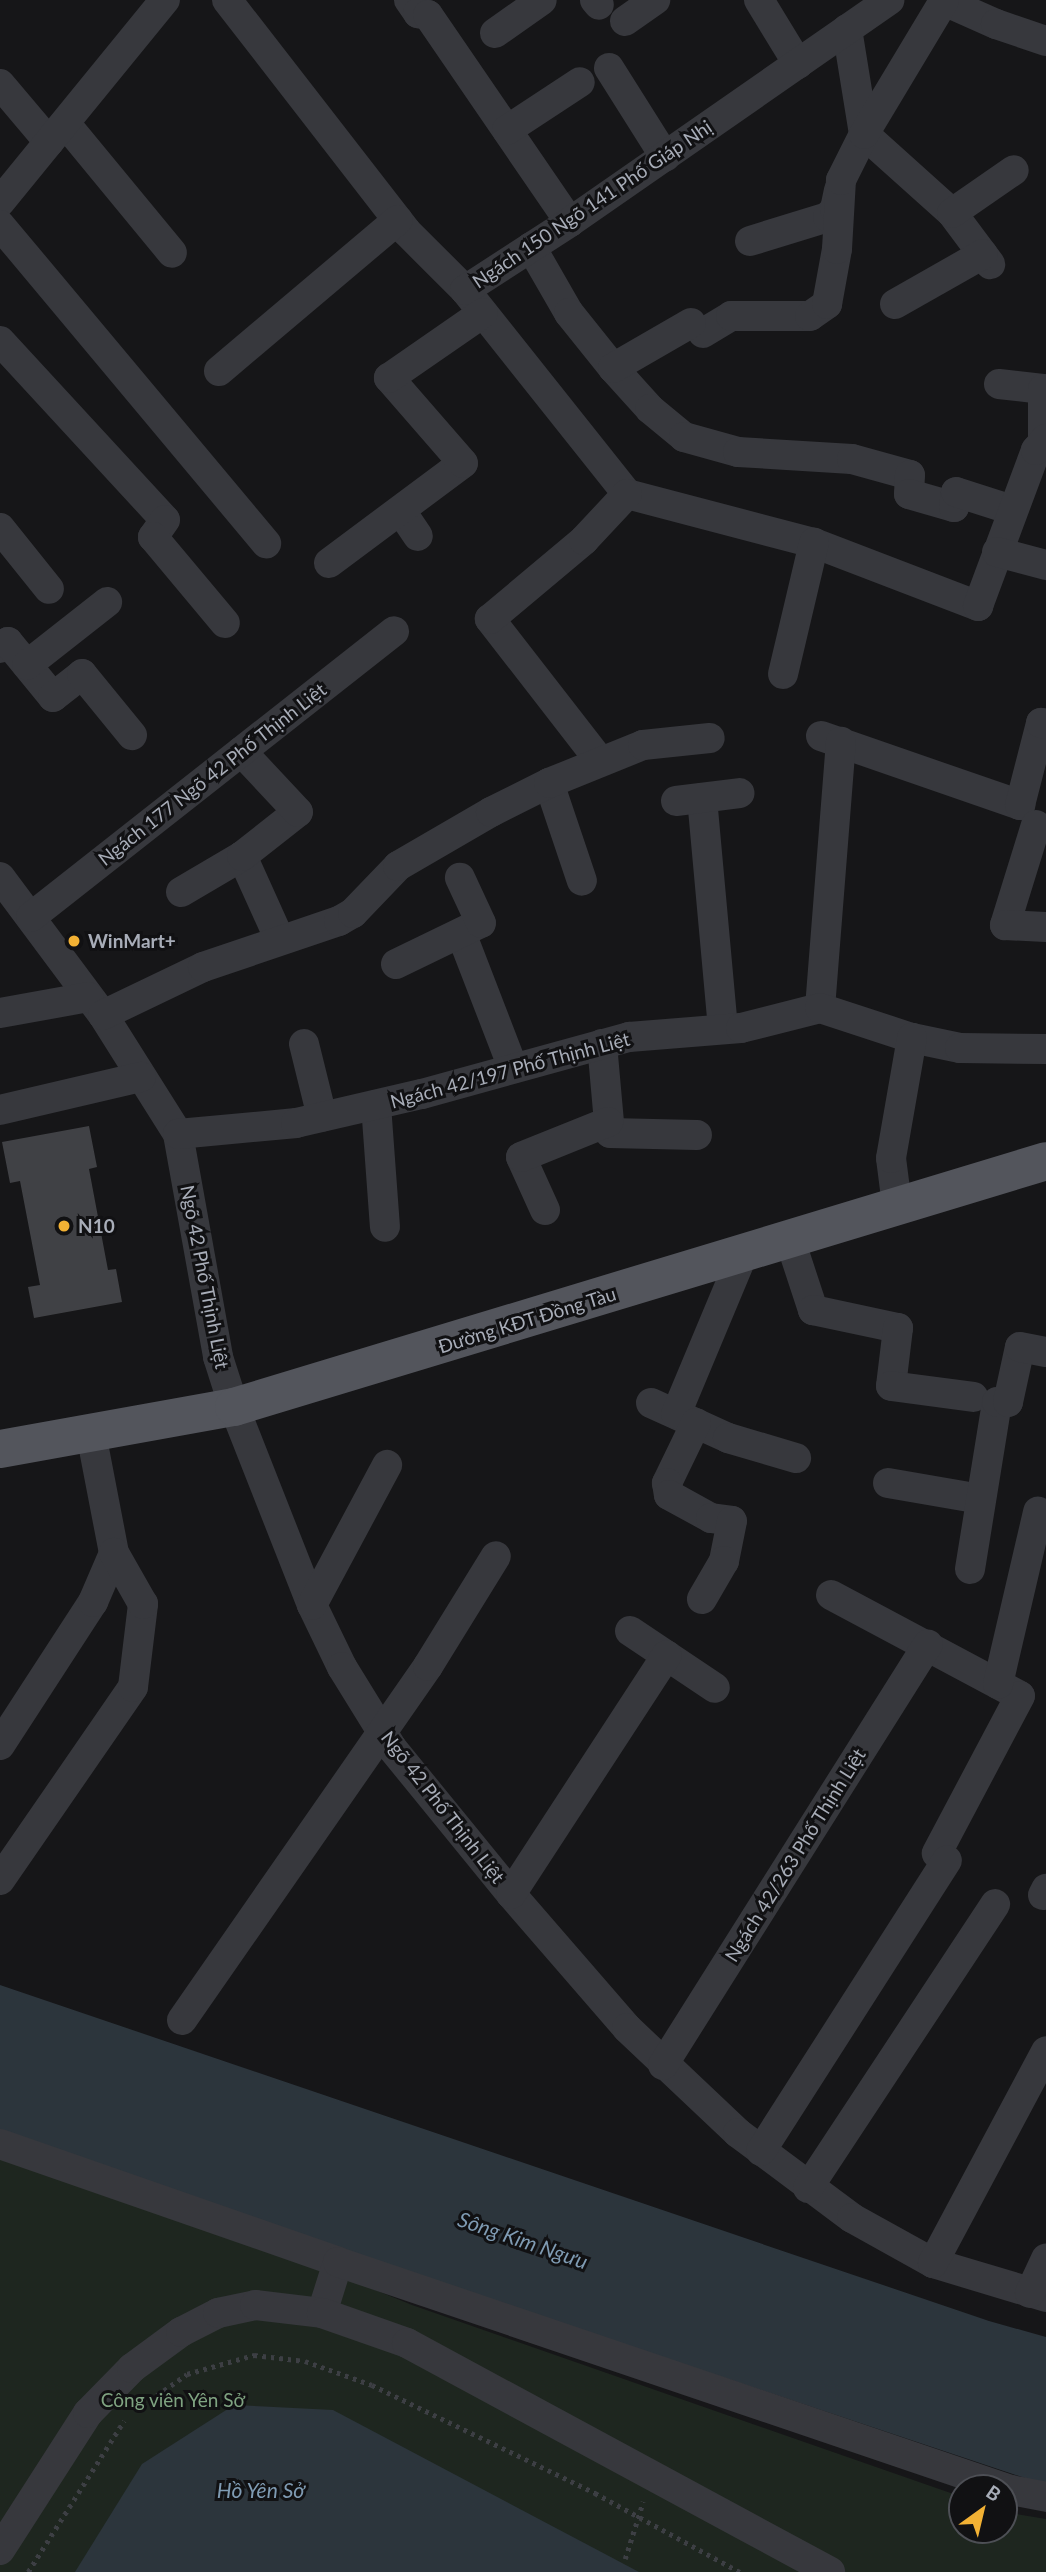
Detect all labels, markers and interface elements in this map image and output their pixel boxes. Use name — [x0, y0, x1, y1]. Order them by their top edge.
street label: Ngách 150 Ngõ 141 Phố Giáp Nhị — [468, 115, 716, 293]
street label: Ngách 177 Ngõ 42 Phố Thịnh Liệt — [93, 678, 331, 870]
place label: WinMart+ — [88, 930, 176, 952]
marker: WinMart+ — [66, 933, 82, 949]
street label: Ngách 42/197 Phố Thịnh Liệt — [387, 1027, 633, 1113]
street label: Ngõ 42 Phố Thịnh Liệt — [176, 1183, 234, 1371]
place label: N10 — [78, 1215, 115, 1237]
marker: N10 — [56, 1218, 72, 1234]
street label: Đường KĐT Đồng Tàu — [435, 1282, 619, 1358]
street label: Ngõ 42 Phố Thịnh Liệt — [376, 1726, 510, 1888]
street label: Ngách 42/263 Phố Thịnh Liệt — [720, 1744, 870, 1966]
water label: Sông Kim Ngưu — [455, 2206, 591, 2274]
park label: Công viên Yên Sở — [100, 2389, 246, 2411]
north arrow — [948, 2474, 1018, 2544]
water label: Hồ Yên Sở — [216, 2477, 306, 2503]
text: B — [982, 2480, 1006, 2506]

